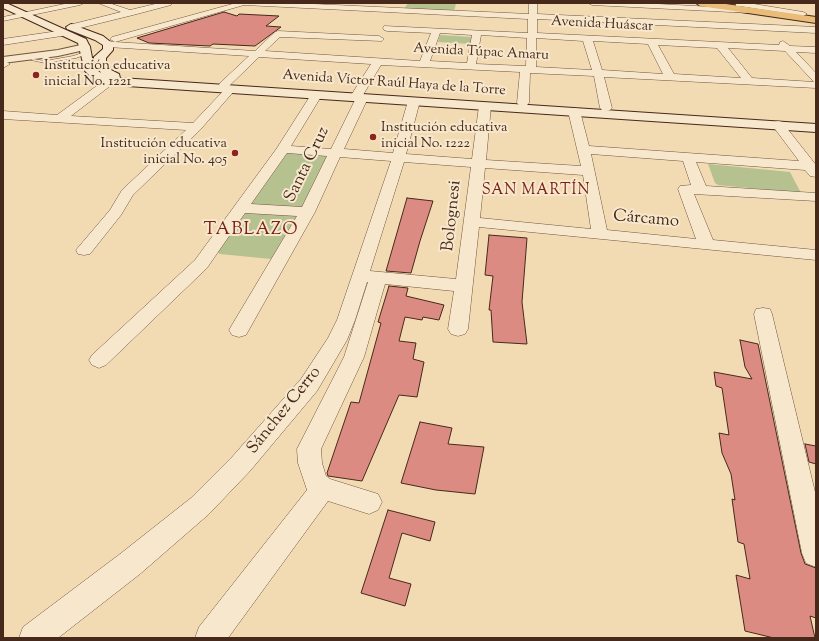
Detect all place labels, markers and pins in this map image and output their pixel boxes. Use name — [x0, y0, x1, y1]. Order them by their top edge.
place label: Institución educativa inicial No. 1221 — [44, 59, 171, 92]
marker: Institución educativa inicial No. 1221 — [31, 70, 41, 80]
place label: Institución educativa inicial No. 1222 — [381, 121, 508, 154]
marker: Institución educativa inicial No. 1222 — [368, 132, 378, 142]
place label: Institución educativa inicial No. 405 — [100, 137, 227, 170]
marker: Institución educativa inicial No. 405 — [230, 148, 240, 158]

